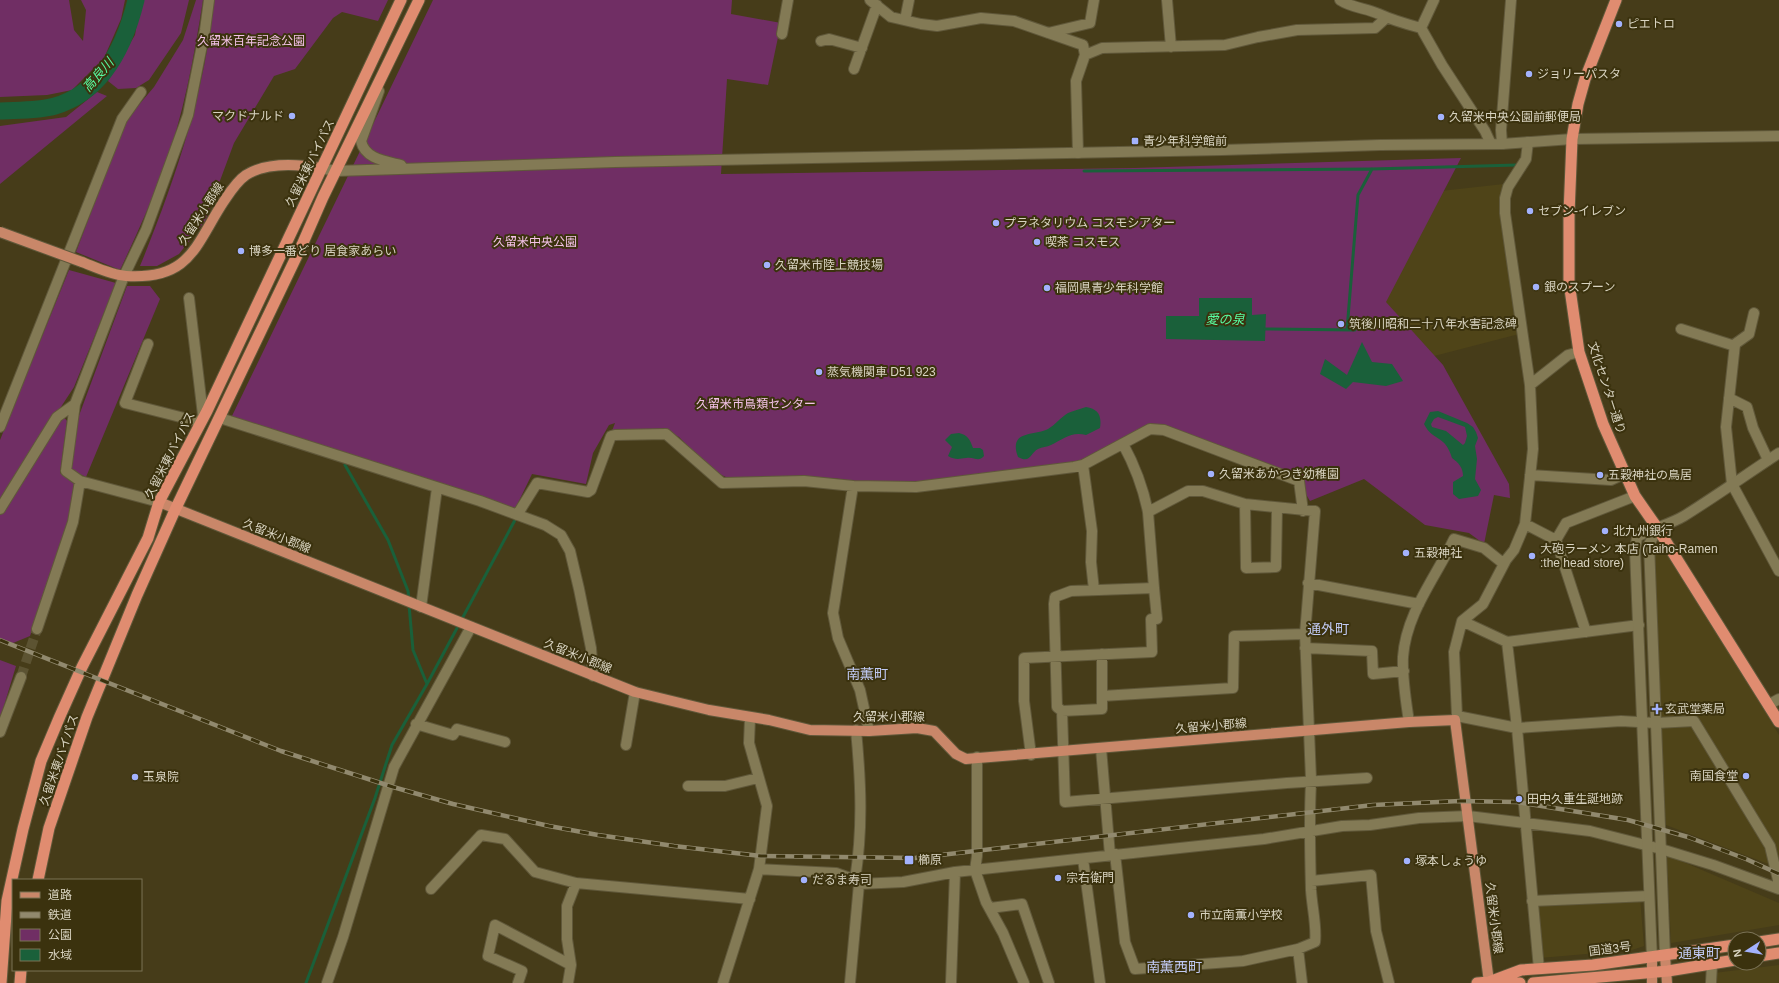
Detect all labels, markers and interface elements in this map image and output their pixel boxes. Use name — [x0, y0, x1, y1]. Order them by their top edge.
place label: ピエトロ — [1627, 17, 1675, 31]
marker: ピエトロ — [1614, 19, 1624, 29]
park label: 久留米百年記念公園 — [197, 34, 305, 48]
water label: 高良川 — [80, 54, 118, 95]
place label: ジョリーパスタ — [1537, 67, 1621, 81]
marker: ジョリーパスタ — [1524, 69, 1534, 79]
place label: マクドナルド — [212, 109, 284, 123]
place label: 久留米中央公園前郵便局 — [1449, 110, 1581, 124]
marker: マクドナルド — [287, 111, 297, 121]
marker: 久留米中央公園前郵便局 — [1436, 112, 1446, 122]
street label: 久留米東バイパス — [283, 117, 337, 209]
place label: 青少年科学館前 — [1143, 134, 1227, 148]
marker: 青少年科学館前 — [1130, 136, 1140, 146]
street label: 久留米小郡線 — [176, 180, 226, 248]
place label: セブン-イレブン — [1538, 204, 1626, 218]
marker: セブン-イレブン — [1525, 206, 1535, 216]
place label: プラネタリウム コスモシアター — [1004, 216, 1175, 230]
marker: プラネタリウム コスモシアター — [991, 218, 1001, 228]
park label: 久留米中央公園 — [493, 235, 577, 249]
place label: 喫茶 コスモス — [1045, 235, 1120, 249]
marker: 喫茶 コスモス — [1032, 237, 1042, 247]
place label: 博多一番どり 居食家あらい — [249, 244, 396, 258]
marker: 博多一番どり 居食家あらい — [236, 246, 246, 256]
place label: 久留米市陸上競技場 — [775, 258, 883, 272]
marker: 久留米市陸上競技場 — [762, 260, 772, 270]
place label: 銀のスプーン — [1544, 280, 1615, 294]
place label: 福岡県青少年科学館 — [1055, 281, 1163, 295]
marker: 銀のスプーン — [1531, 282, 1541, 292]
marker: 福岡県青少年科学館 — [1042, 283, 1052, 293]
water label: 愛の泉 — [1205, 312, 1245, 327]
place label: 筑後川昭和二十八年水害記念碑 — [1349, 317, 1517, 331]
marker: 筑後川昭和二十八年水害記念碑 — [1336, 319, 1346, 329]
street label: 文化センター通り — [1586, 340, 1628, 436]
place label: 蒸気機関車 D51 923 — [827, 365, 936, 379]
marker: 蒸気機関車 D51 923 — [814, 367, 824, 377]
park label: 久留米市鳥類センター — [696, 397, 816, 411]
street label: 久留米東バイパス — [142, 409, 198, 501]
place label: 久留米あかつき幼稚園 — [1219, 467, 1339, 481]
place label: 五穀神社の鳥居 — [1608, 468, 1692, 482]
marker: 久留米あかつき幼稚園 — [1206, 469, 1216, 479]
marker: 五穀神社の鳥居 — [1595, 470, 1605, 480]
street label: 久留米小郡線 — [241, 516, 313, 556]
place label: 北九州銀行 — [1613, 524, 1673, 538]
marker: 北九州銀行 — [1600, 526, 1610, 536]
place label: 大砲ラーメン 本店 (Taiho-Ramen :the head store) — [1540, 542, 1718, 570]
place label: 五穀神社 — [1414, 546, 1462, 560]
marker: 五穀神社 — [1401, 548, 1411, 558]
marker: 大砲ラーメン 本店 (Taiho-Ramen :the head store) — [1527, 551, 1537, 561]
district label: 通外町 — [1307, 621, 1349, 637]
street label: 久留米小郡線 — [542, 636, 614, 676]
district label: 南薫町 — [846, 666, 888, 682]
place label: 玄武堂薬局 — [1665, 702, 1725, 716]
marker: 玄武堂薬局 — [1652, 704, 1662, 714]
street label: 久留米小郡線 — [853, 710, 925, 724]
street label: 久留米東バイパス — [37, 712, 81, 808]
street label: 久留米小郡線 — [1175, 716, 1247, 736]
place label: 南国食堂 — [1690, 769, 1738, 783]
place label: 玉泉院 — [143, 770, 179, 784]
marker: 南国食堂 — [1741, 771, 1751, 781]
marker: 玉泉院 — [130, 772, 140, 782]
place label: 田中久重生誕地跡 — [1527, 792, 1623, 806]
marker: 田中久重生誕地跡 — [1514, 794, 1524, 804]
place label: 櫛原 — [918, 853, 942, 867]
marker: 櫛原 — [903, 854, 915, 866]
place label: 塚本しょうゆ — [1415, 854, 1487, 868]
marker: 塚本しょうゆ — [1402, 856, 1412, 866]
place label: 宗右衛門 — [1066, 871, 1114, 885]
place label: だるま寿司 — [812, 873, 872, 887]
marker: 宗右衛門 — [1053, 873, 1063, 883]
marker: だるま寿司 — [799, 875, 809, 885]
legend — [12, 879, 142, 971]
street label: 久留米小郡線 — [1483, 881, 1505, 955]
text: 道路 — [48, 888, 72, 902]
text: 鉄道 — [48, 908, 72, 922]
place label: 市立南薫小学校 — [1199, 908, 1283, 922]
marker: 市立南薫小学校 — [1186, 910, 1196, 920]
text: 公園 — [48, 928, 72, 942]
north arrow — [1727, 931, 1767, 971]
street label: 国道3号 — [1588, 939, 1632, 959]
district label: 通東町 — [1678, 945, 1720, 961]
text: 水域 — [48, 948, 72, 962]
text: N — [1731, 948, 1744, 958]
district label: 南薫西町 — [1146, 959, 1202, 975]

